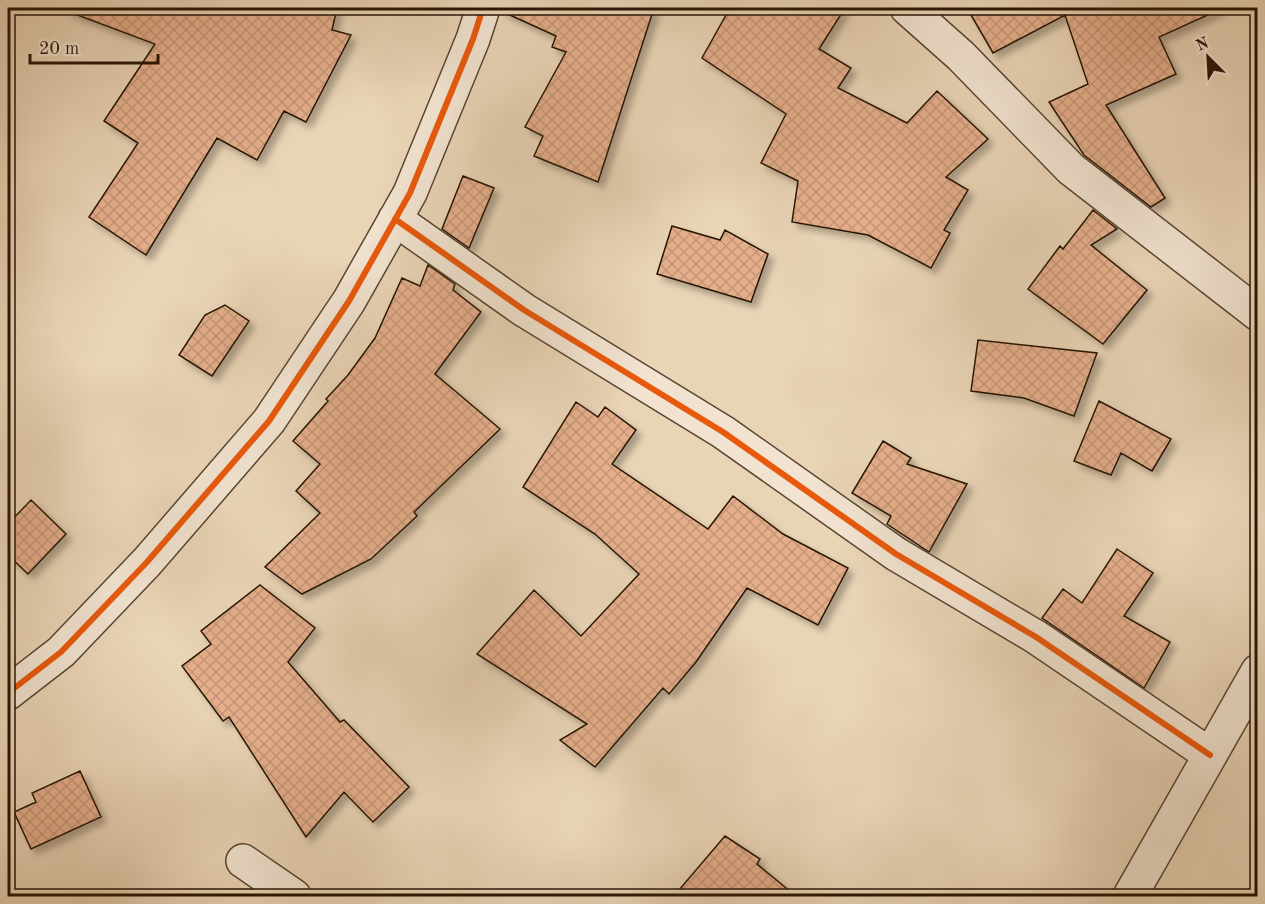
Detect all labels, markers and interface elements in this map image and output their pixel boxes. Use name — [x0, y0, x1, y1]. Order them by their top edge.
scale bar — [30, 27, 158, 65]
north arrow — [1178, 27, 1238, 87]
text: N — [1194, 35, 1212, 55]
text: 20 m — [39, 40, 79, 58]

